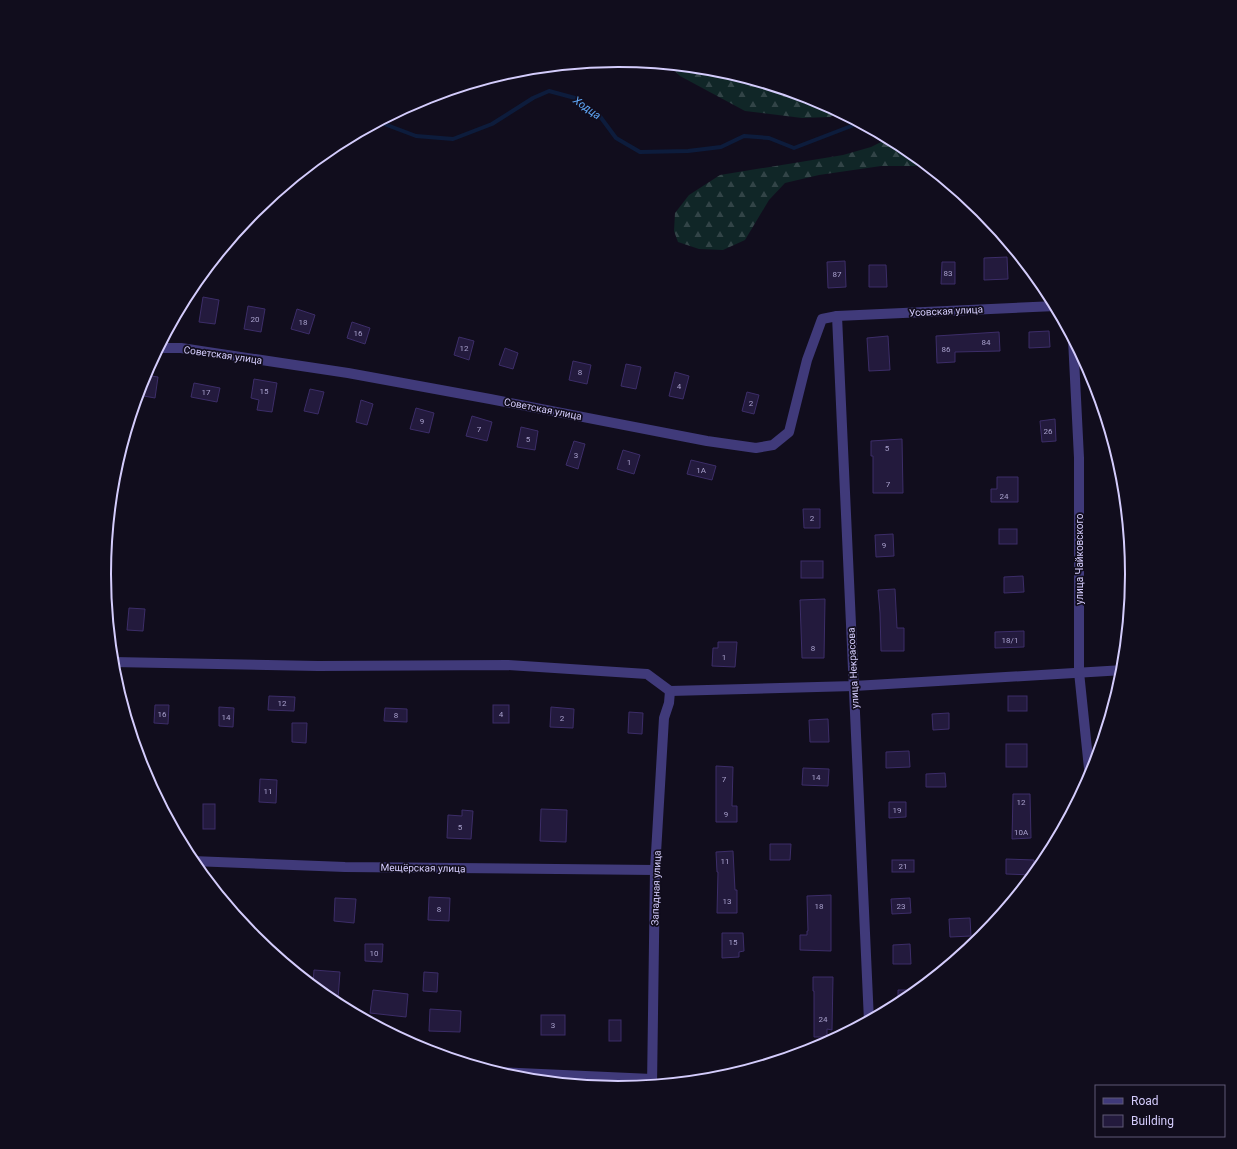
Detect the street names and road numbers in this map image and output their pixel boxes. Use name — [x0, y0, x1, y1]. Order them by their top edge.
street label: Усовская улица — [909, 304, 983, 318]
street label: Советская улица — [183, 344, 263, 366]
street label: Советская улица — [503, 396, 583, 422]
street label: улица Чайковского — [1074, 513, 1085, 604]
street label: улица Некрасова — [845, 627, 861, 709]
street label: Западная улица — [649, 850, 663, 926]
street label: Мещёрская улица — [381, 862, 465, 874]

